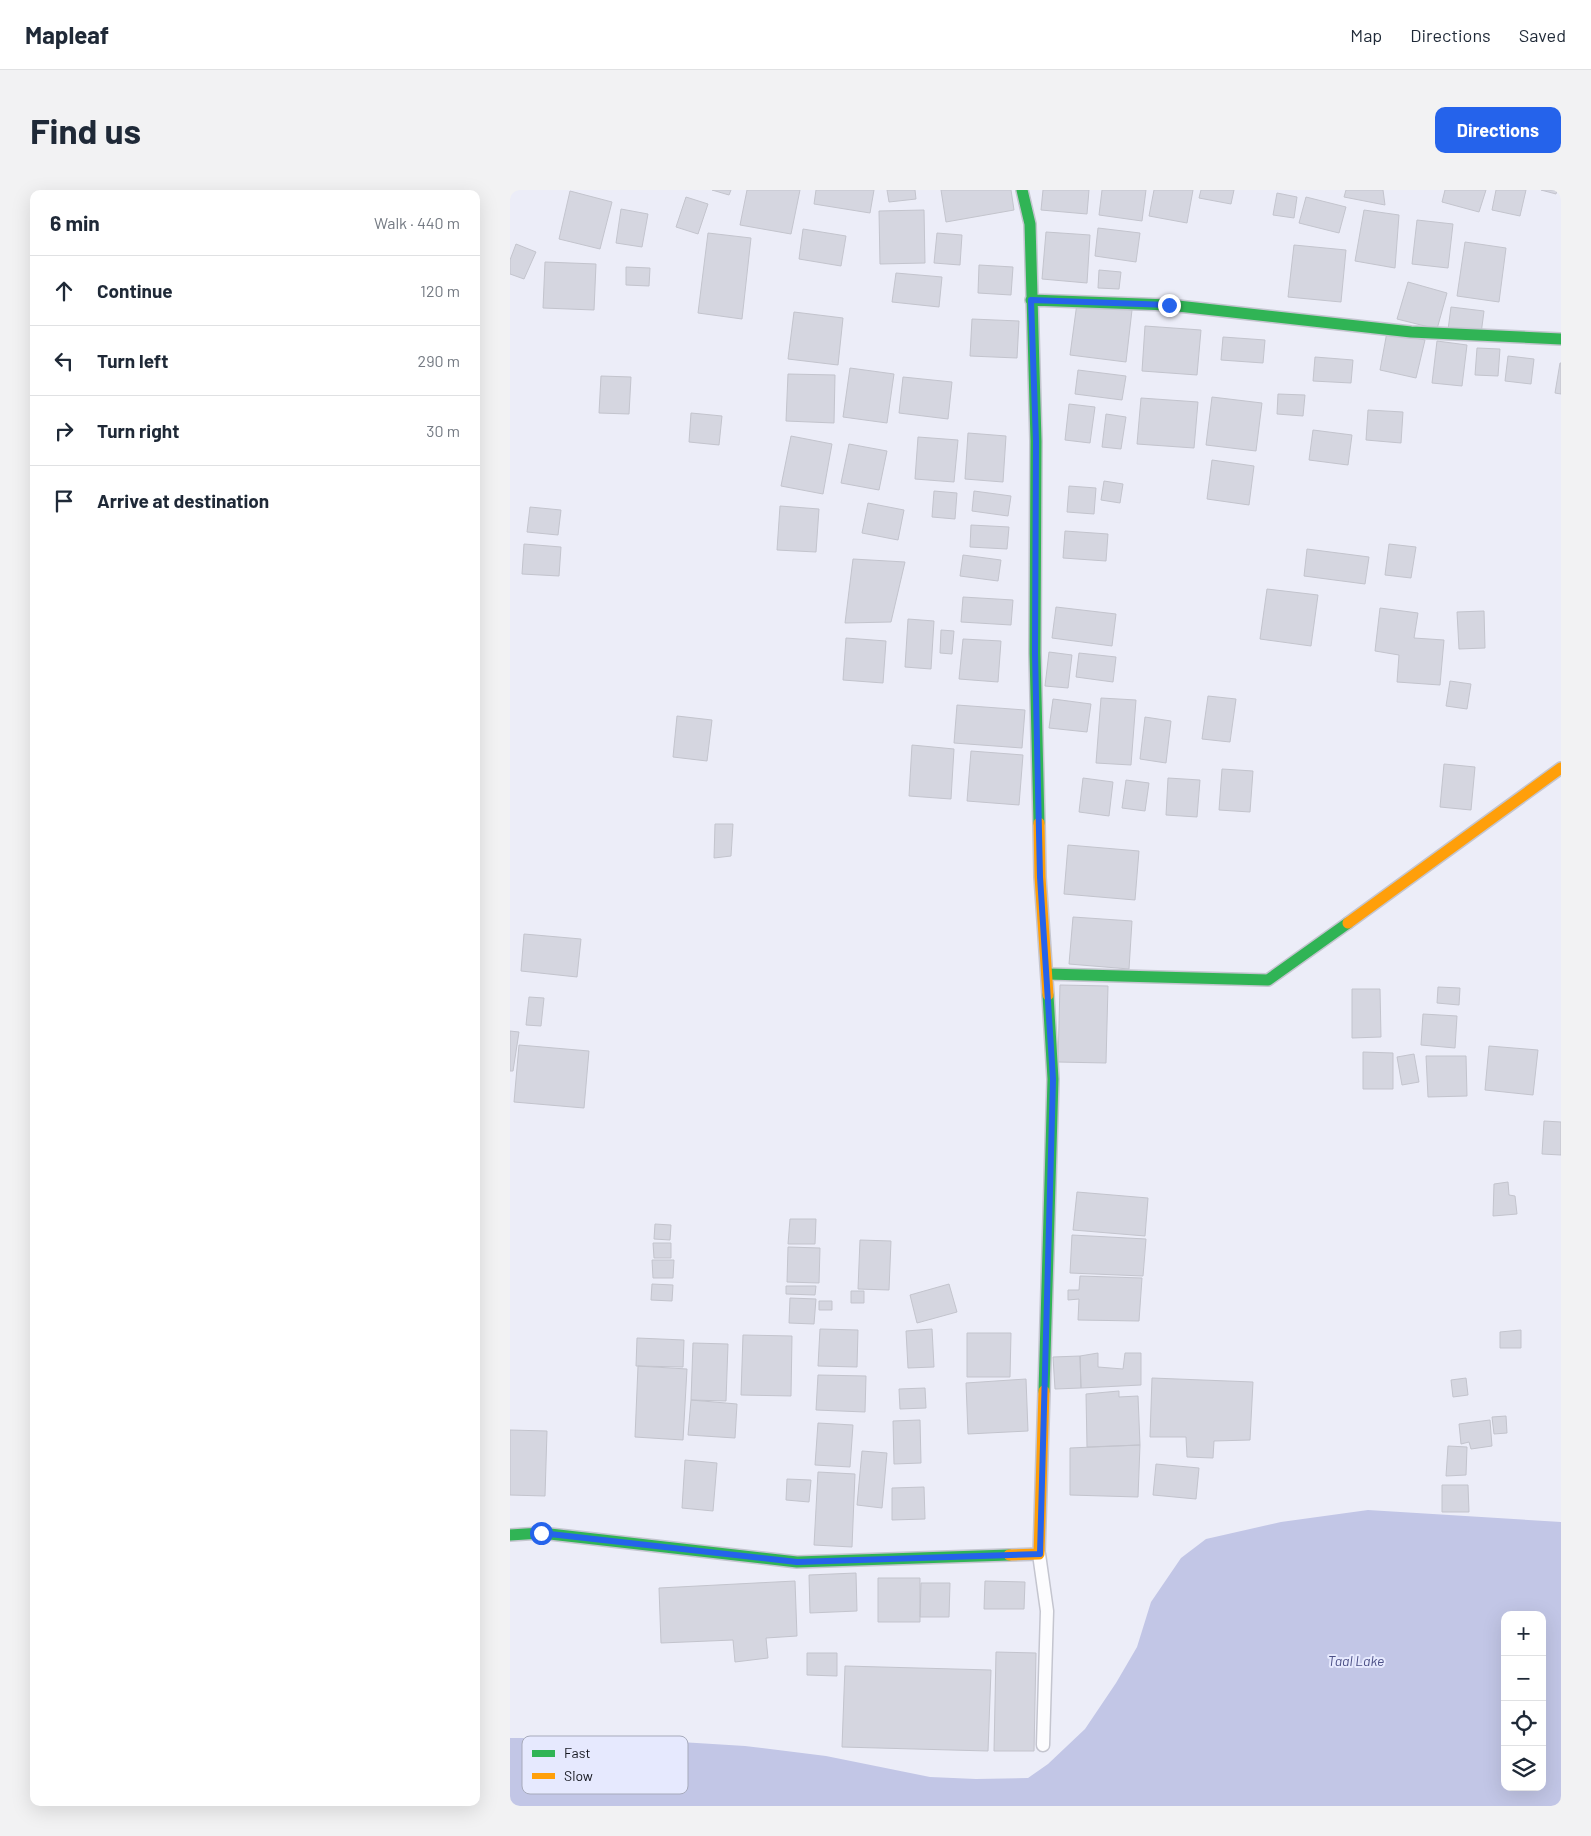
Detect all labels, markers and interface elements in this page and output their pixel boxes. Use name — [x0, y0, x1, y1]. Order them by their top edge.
text: Mapleaf — [25, 20, 109, 49]
text: Map — [1350, 24, 1382, 46]
text: Directions — [1410, 24, 1491, 46]
text: Saved — [1519, 24, 1566, 46]
button: Directions — [1435, 107, 1561, 153]
text: Find us — [30, 109, 141, 151]
text: 6 min — [50, 210, 100, 235]
text: Walk · 440 m — [374, 213, 460, 232]
icon: ahead — [50, 277, 78, 305]
text: Continue — [97, 279, 173, 302]
text: 120 m — [420, 281, 460, 300]
route end — [1158, 294, 1181, 317]
icon: left — [50, 347, 78, 375]
text: Turn left — [97, 349, 168, 372]
text: 290 m — [418, 351, 460, 370]
icon: right — [50, 417, 78, 445]
text: Turn right — [97, 419, 179, 442]
text: 30 m — [426, 421, 460, 440]
icon: arrive — [50, 487, 78, 515]
text: Arrive at destination — [97, 489, 269, 512]
route start — [530, 1522, 553, 1545]
map controls — [1501, 1611, 1546, 1791]
button: + — [1501, 1611, 1546, 1656]
water label: Taal Lake — [1328, 1652, 1384, 1669]
button: − — [1501, 1656, 1546, 1701]
button: locate — [1501, 1701, 1546, 1746]
legend — [522, 1736, 688, 1794]
text: Fast — [564, 1744, 590, 1761]
button: layers — [1501, 1746, 1546, 1791]
text: Slow — [564, 1767, 593, 1784]

